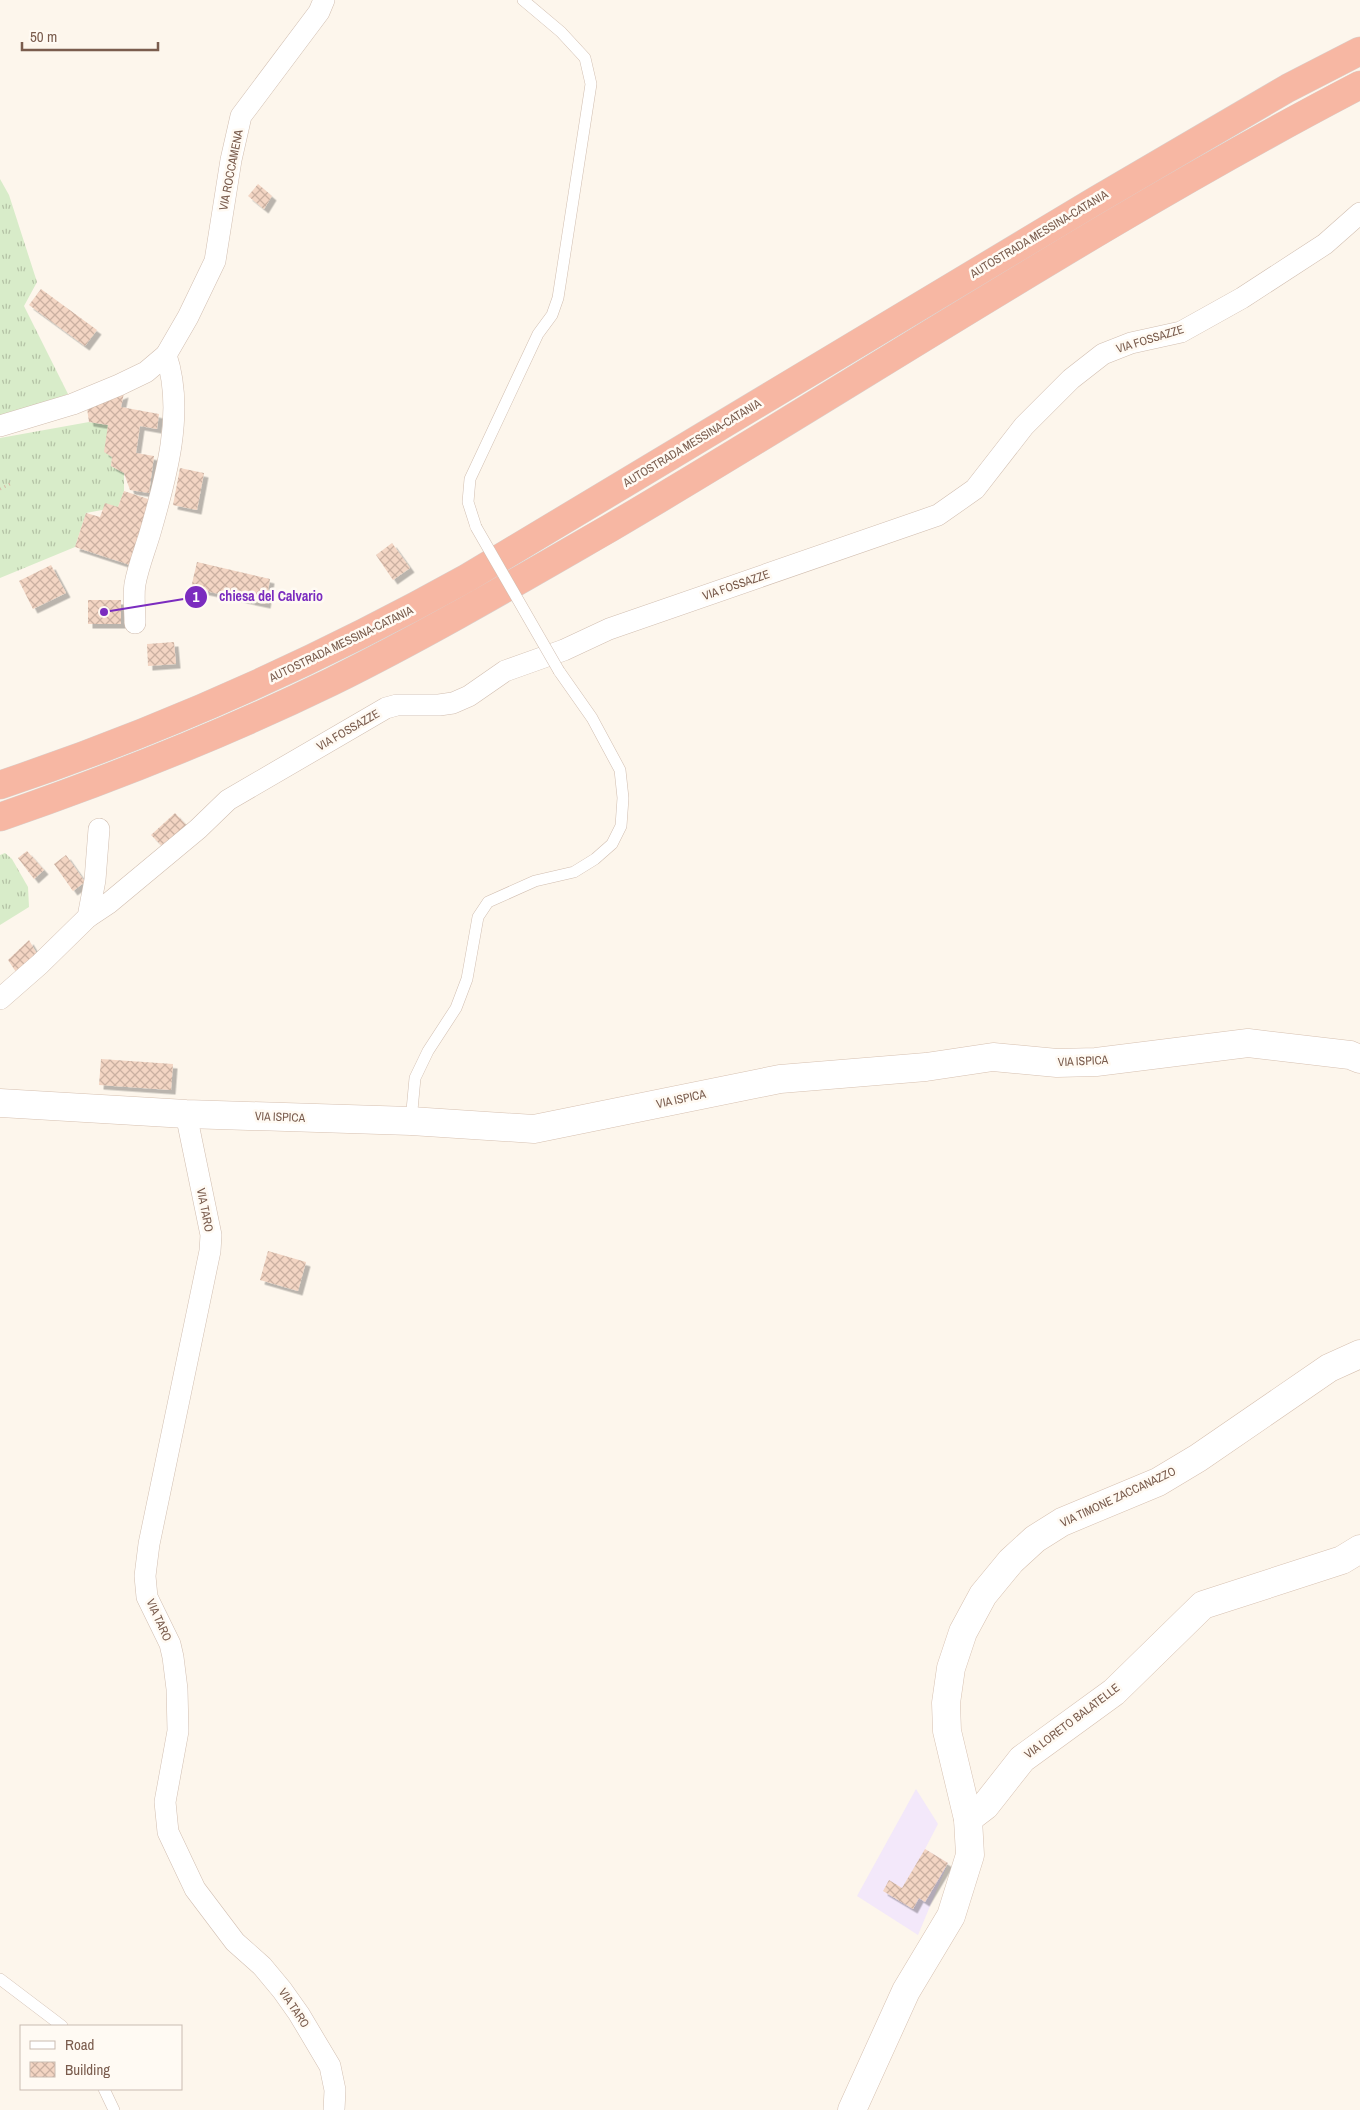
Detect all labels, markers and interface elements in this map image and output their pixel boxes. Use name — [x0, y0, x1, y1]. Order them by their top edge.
scale bar — [22, 20, 159, 52]
text: 50 m — [30, 26, 57, 47]
street label: VIA ROCCAMENA — [215, 128, 247, 212]
street label: AUTOSTRADA MESSINA-CATANIA — [966, 186, 1111, 282]
street label: VIA FOSSAZZE — [1114, 321, 1186, 357]
street label: AUTOSTRADA MESSINA-CATANIA — [619, 395, 764, 491]
street label: VIA FOSSAZZE — [700, 566, 772, 604]
callout: chiesa del Calvario — [184, 582, 333, 611]
text: 1 — [193, 586, 200, 607]
text: chiesa del Calvario — [219, 587, 323, 605]
street label: AUTOSTRADA MESSINA-CATANIA — [266, 602, 416, 686]
street label: VIA FOSSAZZE — [314, 706, 382, 754]
street label: VIA ISPICA — [1057, 1052, 1109, 1070]
street label: VIA ISPICA — [655, 1086, 708, 1112]
street label: VIA ISPICA — [255, 1108, 306, 1126]
street label: VIA TARO — [193, 1187, 217, 1234]
street label: VIA TIMONE ZACCANAZZO — [1058, 1463, 1179, 1531]
street label: VIA TARO — [143, 1596, 175, 1644]
street label: VIA LORETO BALATELLE — [1021, 1680, 1123, 1762]
street label: VIA TARO — [275, 1985, 313, 2031]
legend — [20, 2025, 182, 2090]
text: Road — [65, 2034, 94, 2055]
text: Building — [65, 2059, 110, 2080]

